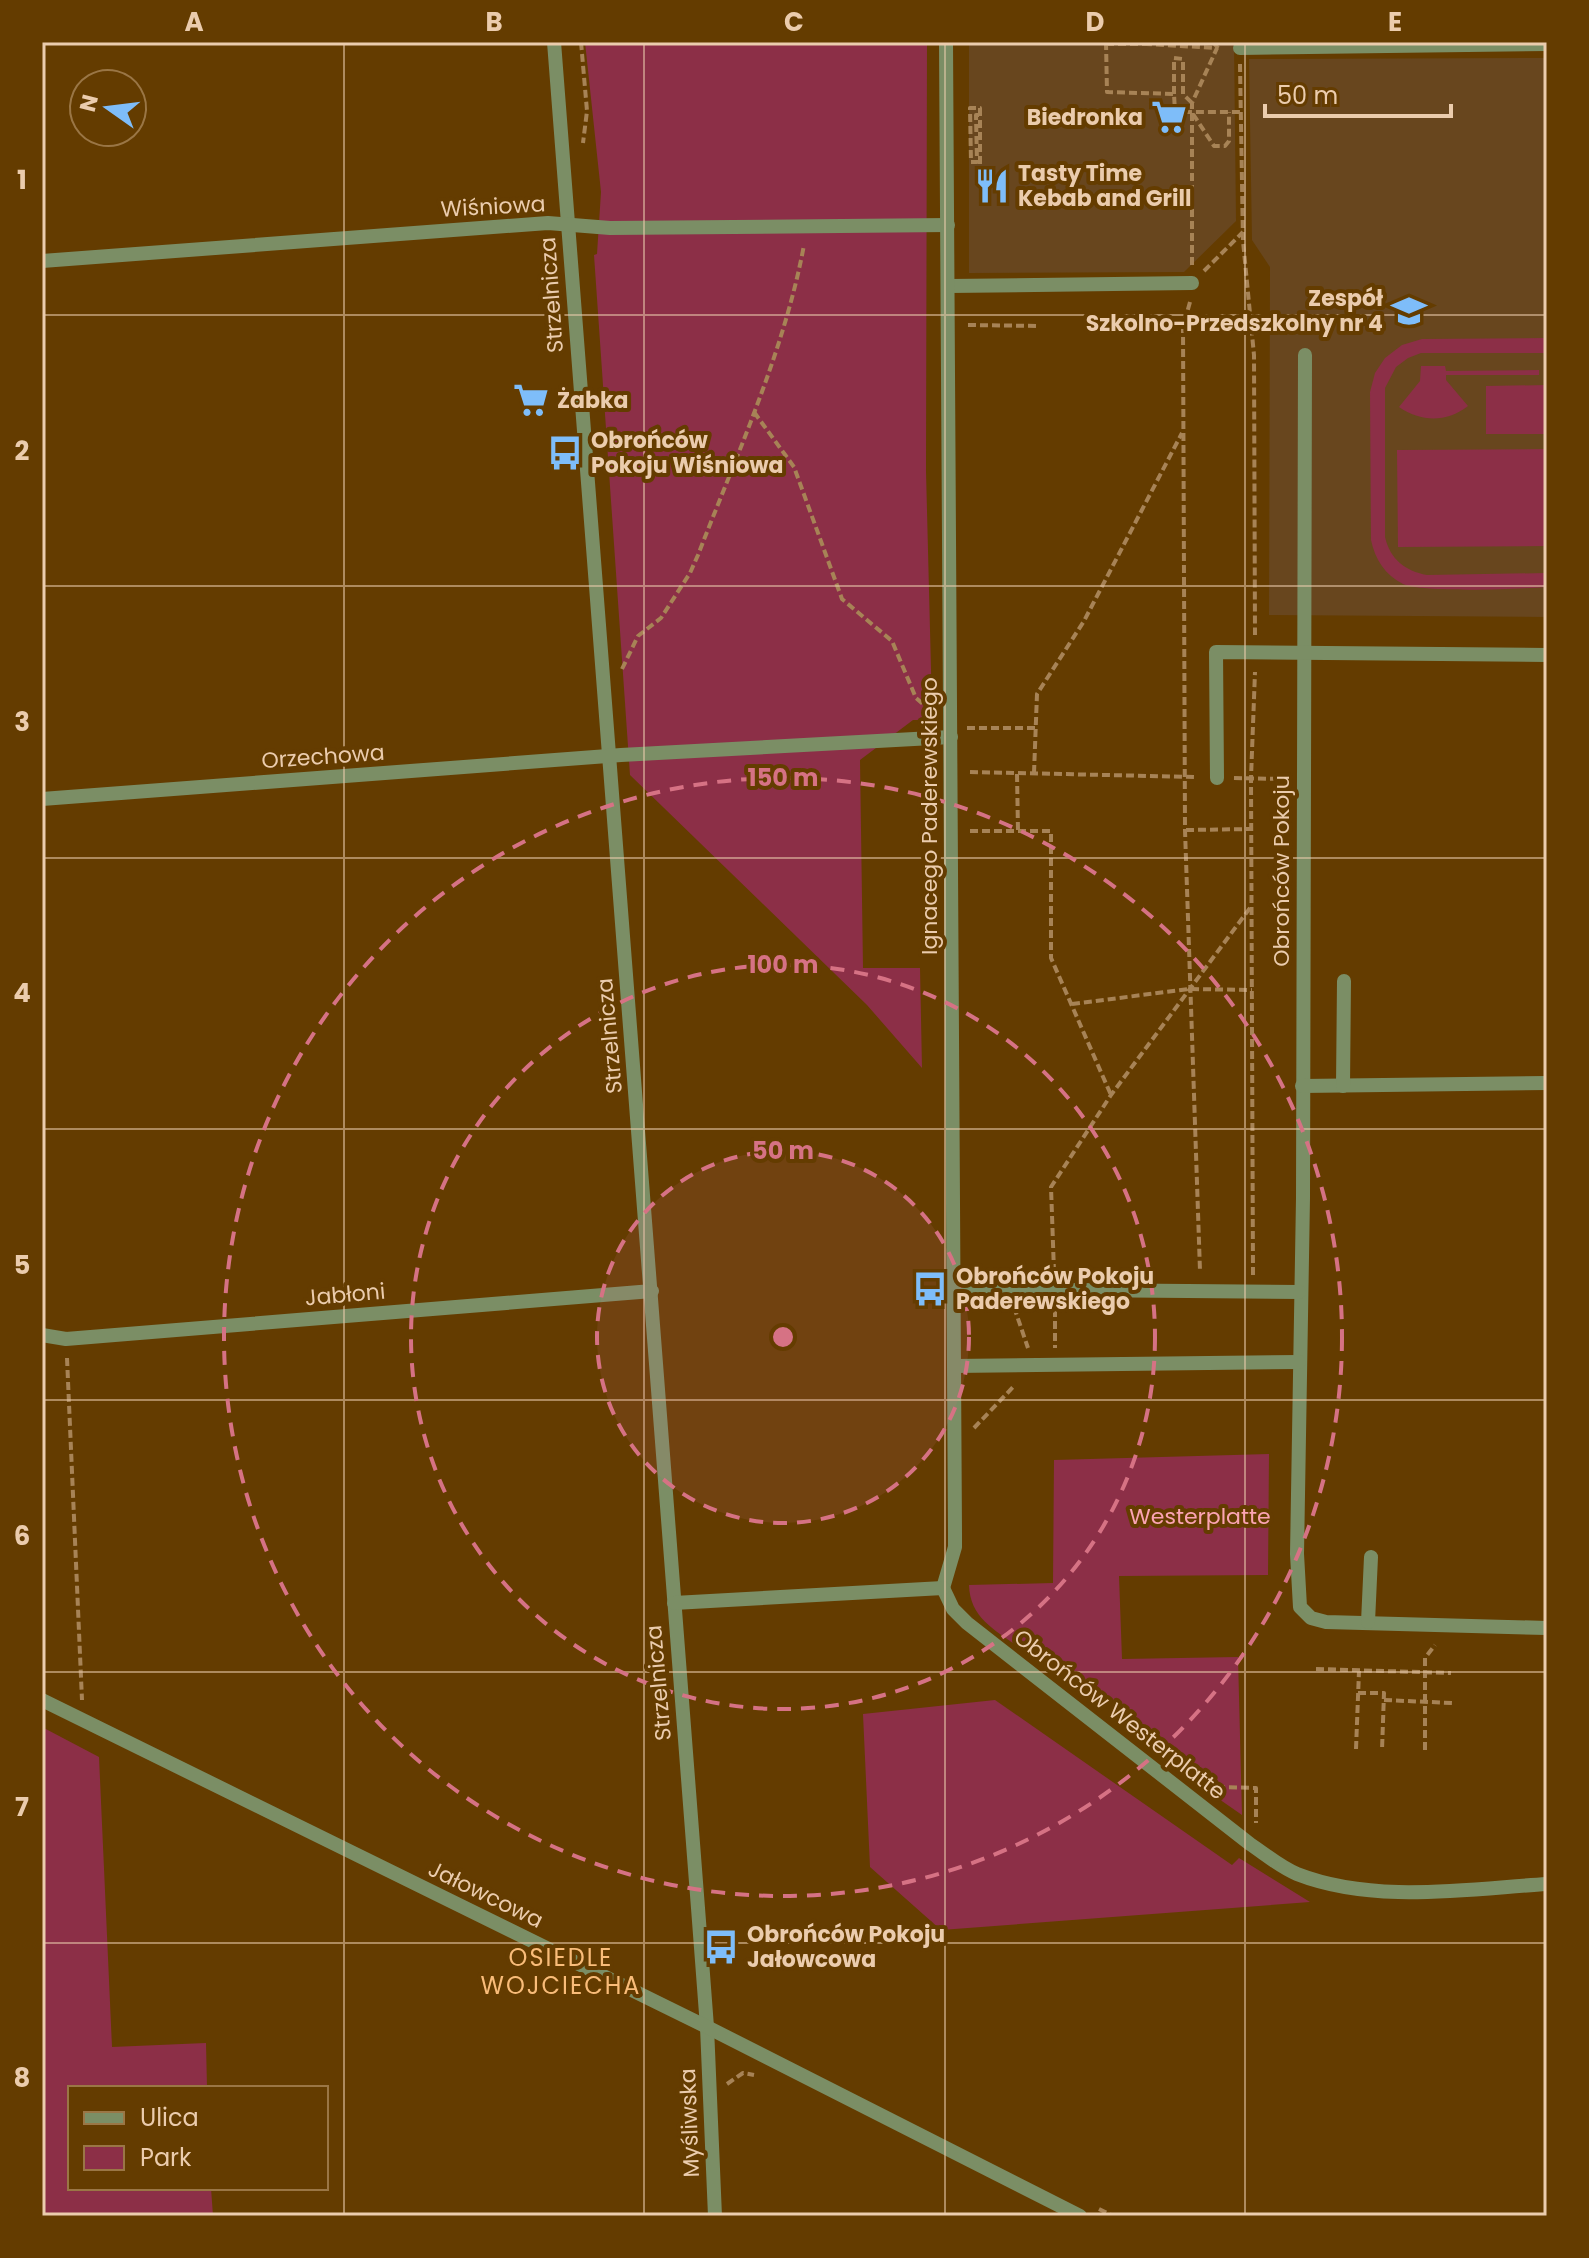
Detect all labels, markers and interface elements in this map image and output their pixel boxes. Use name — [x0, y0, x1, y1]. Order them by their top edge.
text: A — [184, 4, 204, 40]
text: B — [485, 4, 503, 40]
text: C — [784, 4, 804, 40]
text: D — [1086, 4, 1105, 40]
text: E — [1388, 4, 1402, 40]
north arrow — [68, 68, 148, 148]
scale bar — [1265, 68, 1451, 118]
text: 50 m — [1277, 79, 1338, 112]
text: N — [72, 92, 106, 115]
supermarket icon: Biedronka — [1150, 98, 1188, 136]
place label: Biedronka — [1027, 102, 1143, 133]
place label: Tasty Time Kebab and Grill — [1018, 158, 1191, 214]
text: 1 — [17, 162, 27, 198]
restaurant icon: Tasty Time Kebab and Grill — [973, 167, 1011, 205]
street label: Wiśniowa — [440, 188, 546, 225]
street label: Strzelnicza — [532, 236, 571, 354]
place label: Zespół Szkolno-Przedszkolny nr 4 — [1086, 283, 1383, 339]
school or university icon: Zespół Szkolno-Przedszkolny nr 4 — [1390, 292, 1428, 330]
supermarket icon: Żabka — [512, 381, 550, 419]
place label: Żabka — [557, 385, 629, 416]
place label: Obrońców Pokoju Wiśniowa — [591, 425, 784, 481]
text: 2 — [15, 433, 30, 469]
bus stop icon: Obrońców Pokoju Wiśniowa — [546, 434, 584, 472]
street label: Ignacego Paderewskiego — [914, 677, 945, 955]
text: 3 — [14, 704, 30, 740]
street label: Orzechowa — [260, 737, 386, 776]
text: 150 m — [748, 761, 818, 794]
street label: Obrońców Pokoju — [1266, 775, 1297, 967]
text: 100 m — [748, 948, 818, 981]
text: 4 — [13, 975, 31, 1011]
street label: Strzelnicza — [589, 977, 630, 1095]
text: 50 m — [752, 1134, 814, 1167]
text: 5 — [14, 1247, 30, 1283]
place label: Obrońców Pokoju Paderewskiego — [956, 1261, 1154, 1317]
bus stop icon: Obrońców Pokoju Paderewskiego — [911, 1270, 949, 1308]
street label: Jabłoni — [304, 1276, 386, 1313]
centre of rings — [769, 1323, 797, 1351]
park label: Westerplatte — [1129, 1501, 1271, 1532]
text: 6 — [14, 1518, 30, 1554]
street label: Obrońców Westerplatte — [1007, 1622, 1232, 1807]
street label: Strzelnicza — [638, 1624, 679, 1742]
text: 7 — [15, 1789, 29, 1825]
street label: Jałowcowa — [423, 1853, 549, 1936]
place label: Obrońców Pokoju Jałowcowa — [747, 1919, 945, 1975]
bus stop icon: Obrońców Pokoju Jałowcowa — [702, 1928, 740, 1966]
district label: OSIEDLE WOJCIECHA — [480, 1941, 642, 2002]
text: 8 — [14, 2060, 30, 2096]
street label: Myśliwska — [672, 2068, 707, 2178]
legend — [68, 2086, 328, 2190]
text: Ulica — [140, 2101, 199, 2134]
text: Park — [140, 2141, 192, 2174]

